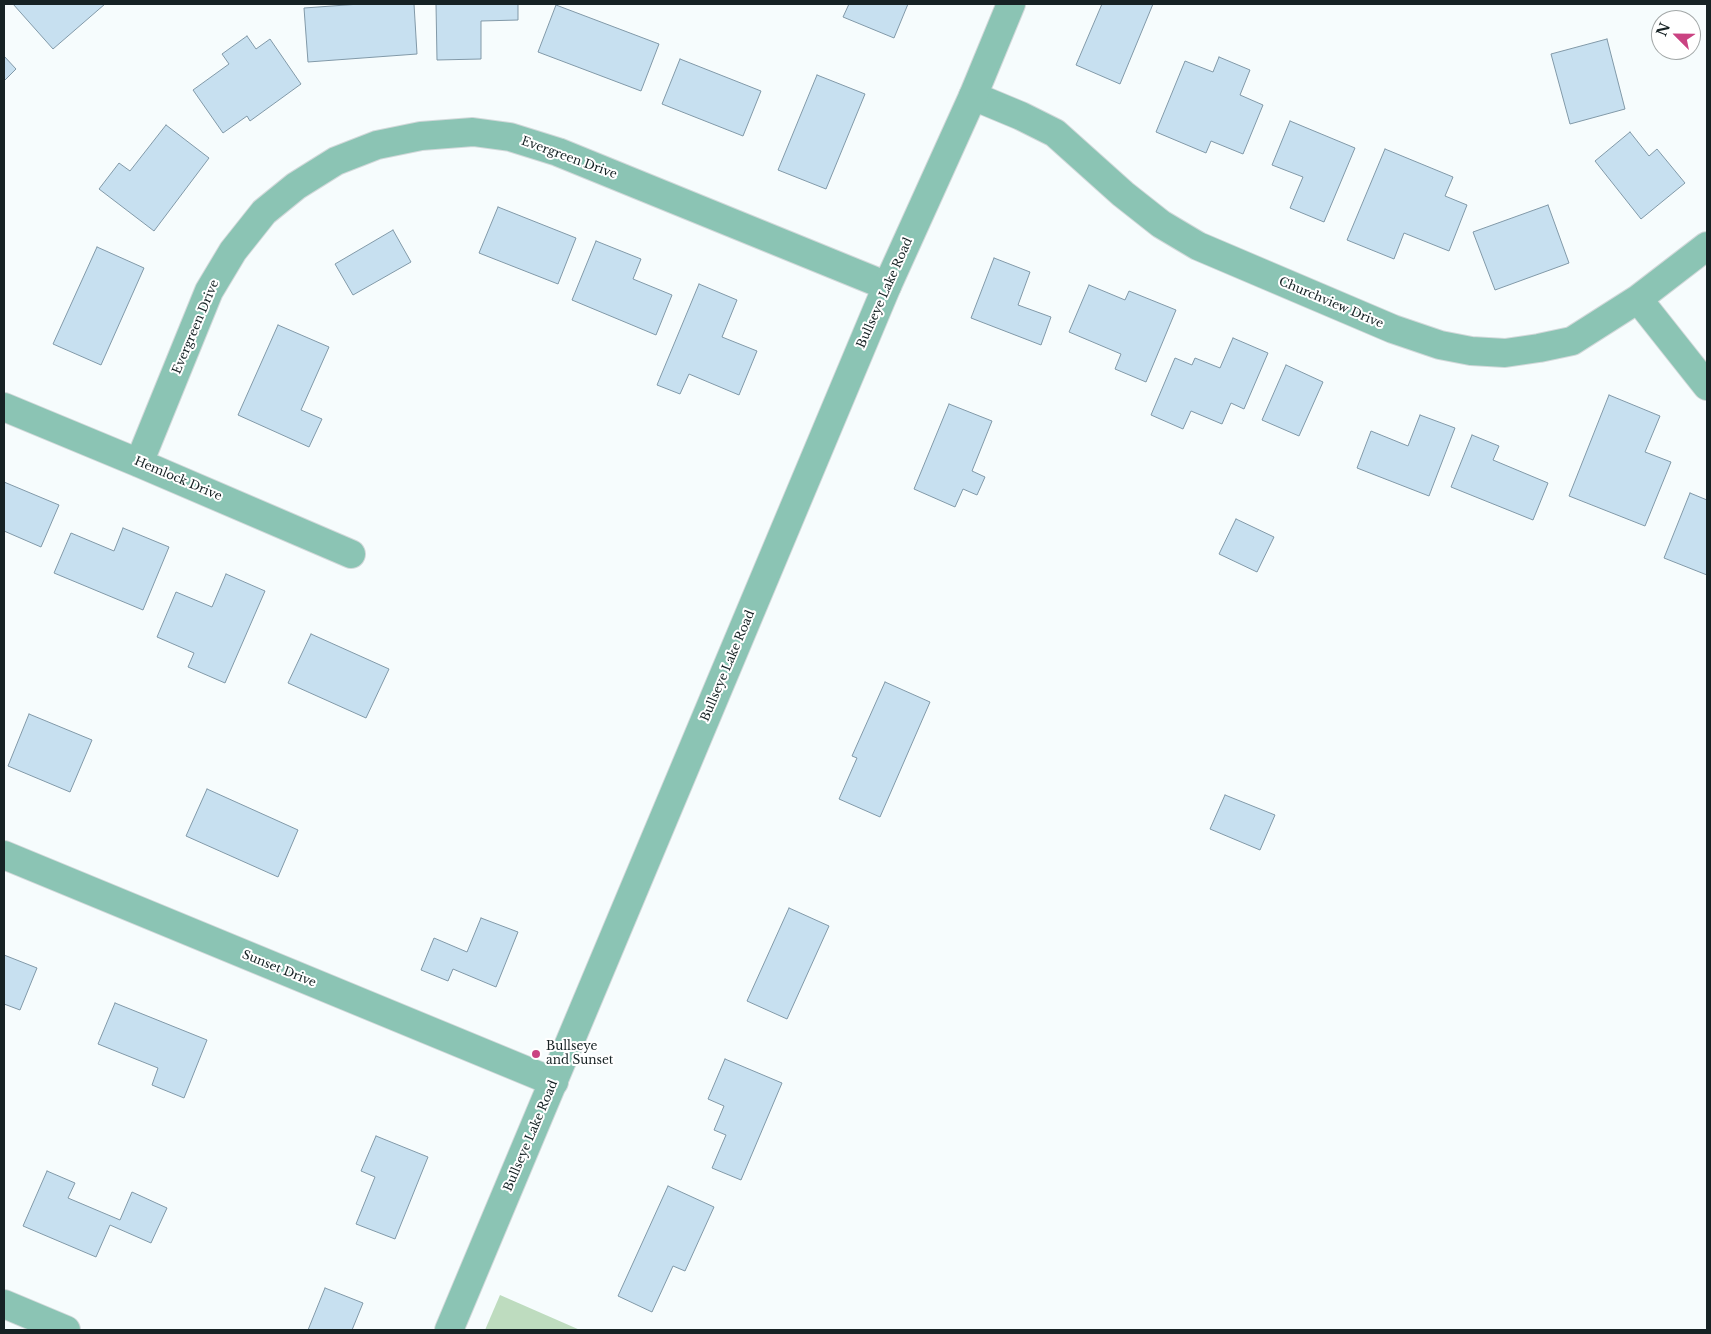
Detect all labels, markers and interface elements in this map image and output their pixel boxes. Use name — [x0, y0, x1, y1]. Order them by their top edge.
north arrow — [1651, 10, 1701, 60]
text: N — [1652, 20, 1674, 39]
street label: Evergreen Drive — [519, 134, 619, 182]
street label: Bullseye Lake Road — [854, 236, 916, 350]
street label: Churchview Drive — [1277, 274, 1385, 332]
street label: Evergreen Drive — [170, 278, 222, 376]
street label: Hemlock Drive — [132, 454, 224, 504]
street label: Bullseye Lake Road — [698, 608, 758, 724]
street label: Sunset Drive — [240, 948, 318, 990]
place label: Bullseye and Sunset — [546, 1040, 613, 1068]
marker: Bullseye and Sunset — [530, 1048, 542, 1060]
street label: Bullseye Lake Road — [501, 1078, 561, 1194]

